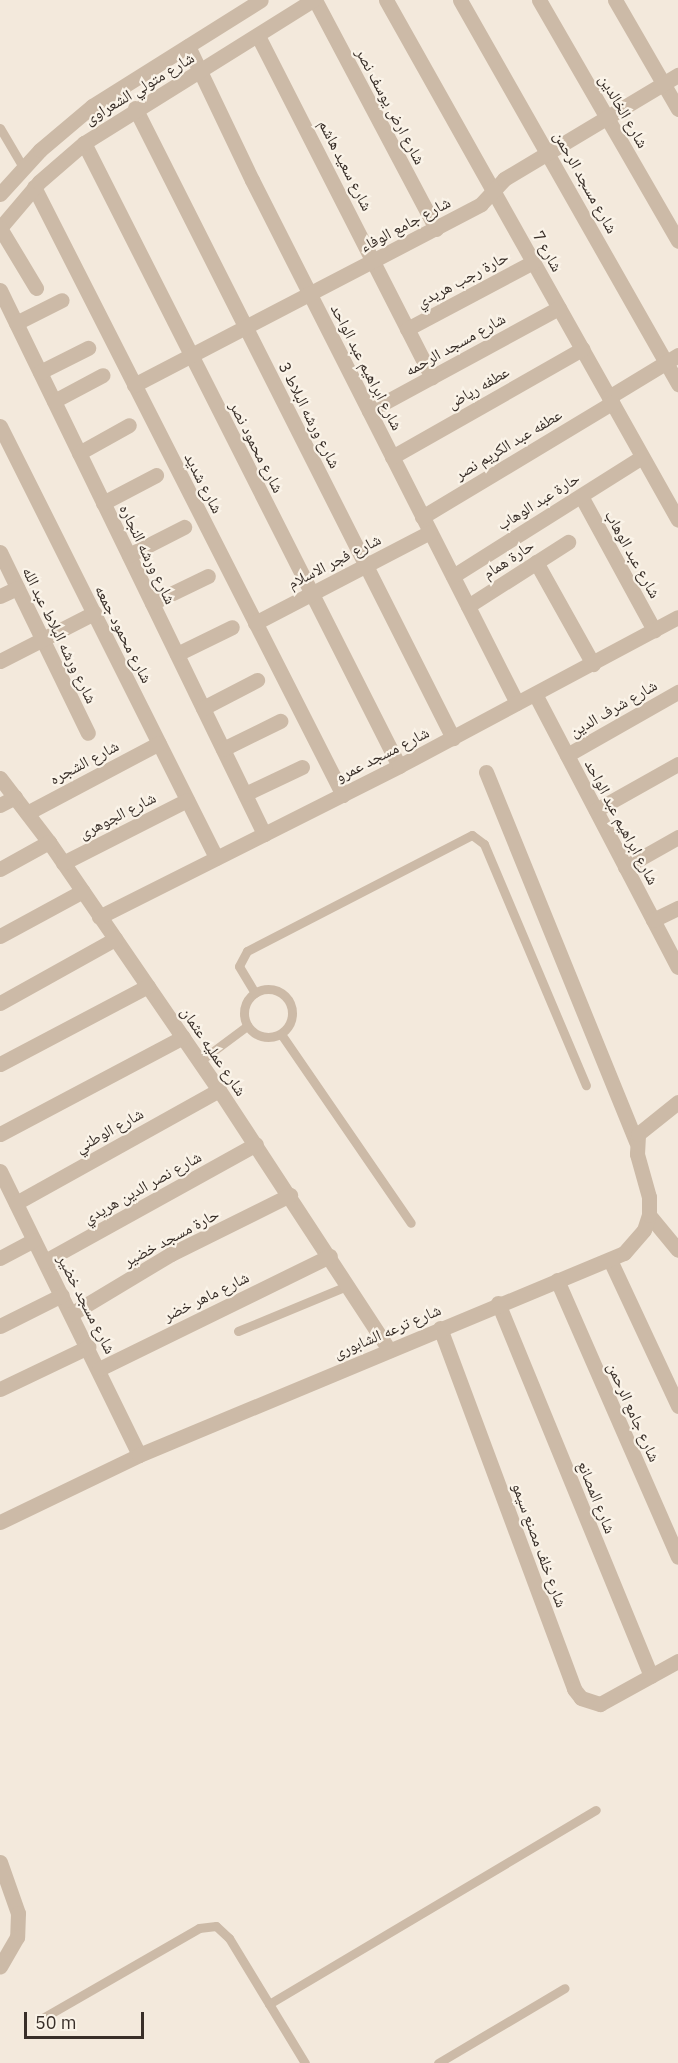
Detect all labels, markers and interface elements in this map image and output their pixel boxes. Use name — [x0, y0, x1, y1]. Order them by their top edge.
street label: شارع ارض يوسف نصر — [352, 44, 430, 168]
street label: شارع متولي الشعراوى — [80, 48, 198, 128]
street label: شارع الخالدين — [595, 71, 653, 151]
street label: شارع سعيد هاشم — [315, 116, 377, 214]
street label: شارع مسجد الرحمن — [550, 128, 622, 236]
street label: شارع جامع الوفاء — [357, 192, 453, 256]
street label: شارع 7 — [529, 227, 567, 275]
street label: حارة رجب هريدي — [413, 247, 511, 311]
street label: شارع ابراهيم عبد الواحد — [327, 301, 407, 433]
street label: شارع مسجد الرحمه — [401, 309, 509, 379]
street label: شارع ورشه البلاط 3 — [275, 359, 345, 471]
street label: عطفه رياض — [443, 362, 513, 412]
street label: شارع محمود نصر — [226, 398, 288, 496]
street label: عطفه عبد الكريم نصر — [451, 404, 565, 484]
street label: شارع شديد — [181, 450, 227, 516]
street label: حارة عبد الوهاب — [493, 468, 583, 534]
street label: شارع ورشه النجاره — [116, 501, 180, 607]
street label: شارع عبد الوهاب — [601, 507, 665, 601]
street label: شارع فجر الاسلام — [284, 529, 384, 593]
street label: حارة همام — [479, 535, 537, 583]
street label: شارع ورشه البلاط عبد الله — [19, 564, 101, 706]
street label: شارع محمود جمعه — [91, 582, 157, 686]
street label: شارع شرف الدين — [566, 675, 660, 741]
street label: شارع مسجد عمرو — [332, 722, 432, 786]
street label: شارع الشجره — [46, 736, 122, 788]
street label: شارع ابراهيم عبد الواحد — [581, 756, 663, 888]
street label: شارع الجوهرى — [75, 787, 159, 843]
street label: شارع عمليه عثمان — [177, 1003, 251, 1099]
street label: شارع الوطني — [72, 1103, 146, 1157]
street label: شارع نصر الدين هريدي — [80, 1147, 204, 1227]
street label: حارة مسجد خضير — [120, 1204, 222, 1270]
street label: شارع مسجد خضير — [54, 1251, 120, 1357]
street label: شارع ماهر خضر — [160, 1267, 252, 1325]
street label: شارع ترعه الشابورى — [330, 1300, 444, 1362]
street label: شارع جامع الرحمن — [603, 1359, 665, 1465]
street label: شارع المصانع — [574, 1458, 620, 1536]
street label: شارع خلف مصنع سيمو — [509, 1480, 571, 1610]
scale bar — [27, 2000, 147, 2038]
text: 50 m — [35, 2011, 77, 2034]

